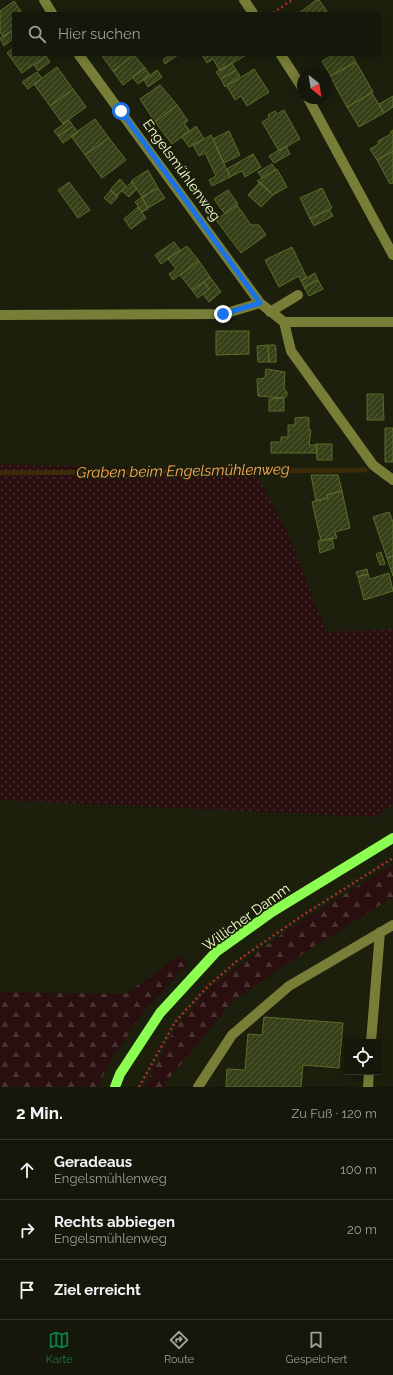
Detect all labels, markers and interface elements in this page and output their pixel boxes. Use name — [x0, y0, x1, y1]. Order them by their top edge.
search box — [12, 12, 381, 56]
icon: search — [26, 23, 48, 45]
text: Hier suchen — [58, 25, 141, 43]
north arrow — [297, 68, 333, 104]
route start — [112, 102, 130, 120]
street label: Engelsmühlenweg — [140, 116, 224, 224]
route end — [214, 305, 232, 323]
water label: Graben beim Engelsmühlenweg — [76, 460, 290, 482]
street label: Willicher Damm — [199, 880, 293, 954]
map controls — [345, 1039, 381, 1075]
button: locate — [345, 1039, 381, 1075]
text: 2 Min. — [16, 1103, 63, 1123]
text: Zu Fuß · 120 m — [291, 1106, 377, 1121]
text: Geradeaus — [54, 1153, 132, 1171]
icon: ahead — [16, 1159, 38, 1181]
text: 100 m — [340, 1162, 377, 1177]
text: Engelsmühlenweg — [54, 1171, 167, 1186]
text: Rechts abbiegen — [54, 1213, 175, 1231]
icon: right — [16, 1219, 38, 1241]
text: 20 m — [347, 1222, 377, 1237]
text: Engelsmühlenweg — [54, 1231, 167, 1246]
icon: arrive — [16, 1279, 38, 1301]
text: Ziel erreicht — [54, 1281, 141, 1299]
tab: Karte — [46, 1329, 73, 1366]
tab: Route — [164, 1329, 194, 1366]
tab: Gespeichert — [286, 1329, 347, 1366]

